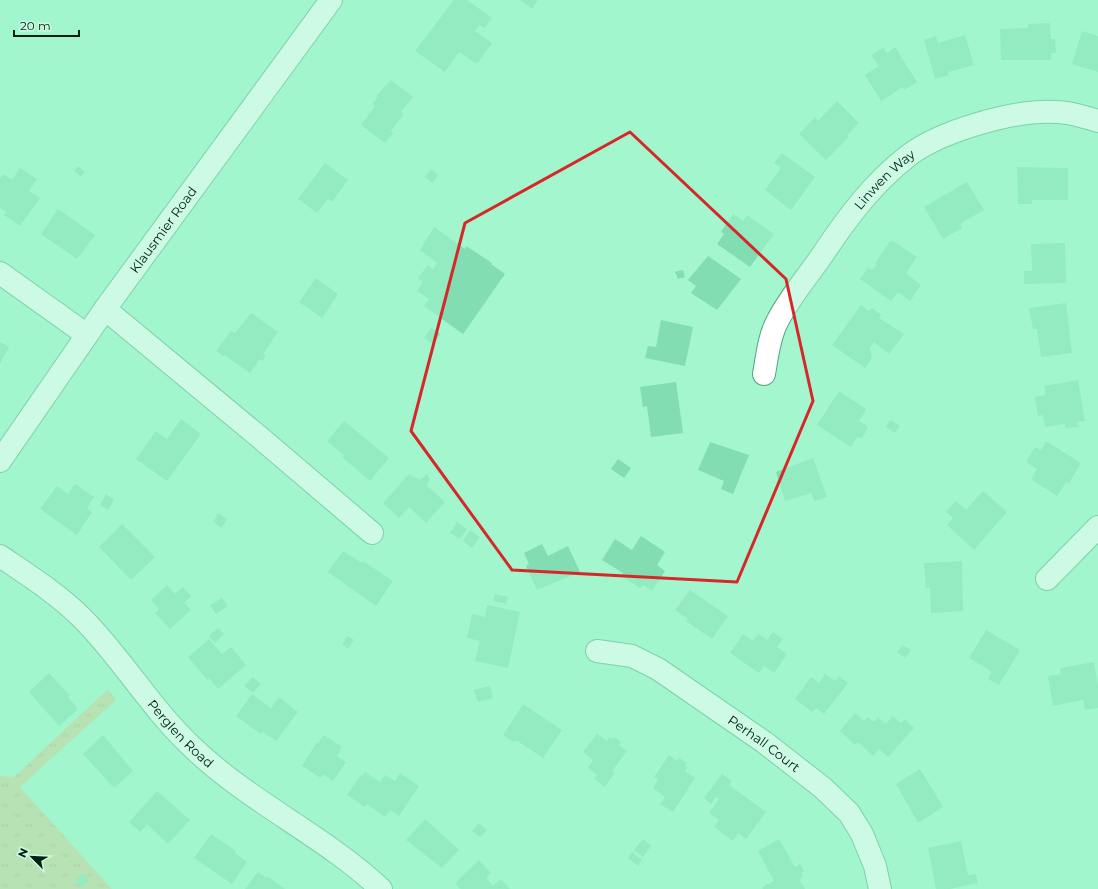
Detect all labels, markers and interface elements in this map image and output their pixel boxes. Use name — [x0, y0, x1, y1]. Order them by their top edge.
scale bar — [14, 12, 79, 38]
text: 20 m — [20, 18, 51, 33]
street label: Linwen Way — [850, 145, 919, 213]
street label: Klausmier Road — [126, 183, 200, 276]
street label: Perglen Road — [144, 696, 217, 771]
street label: Perhall Court — [725, 712, 803, 775]
north arrow — [12, 837, 52, 877]
text: N — [15, 846, 31, 860]

